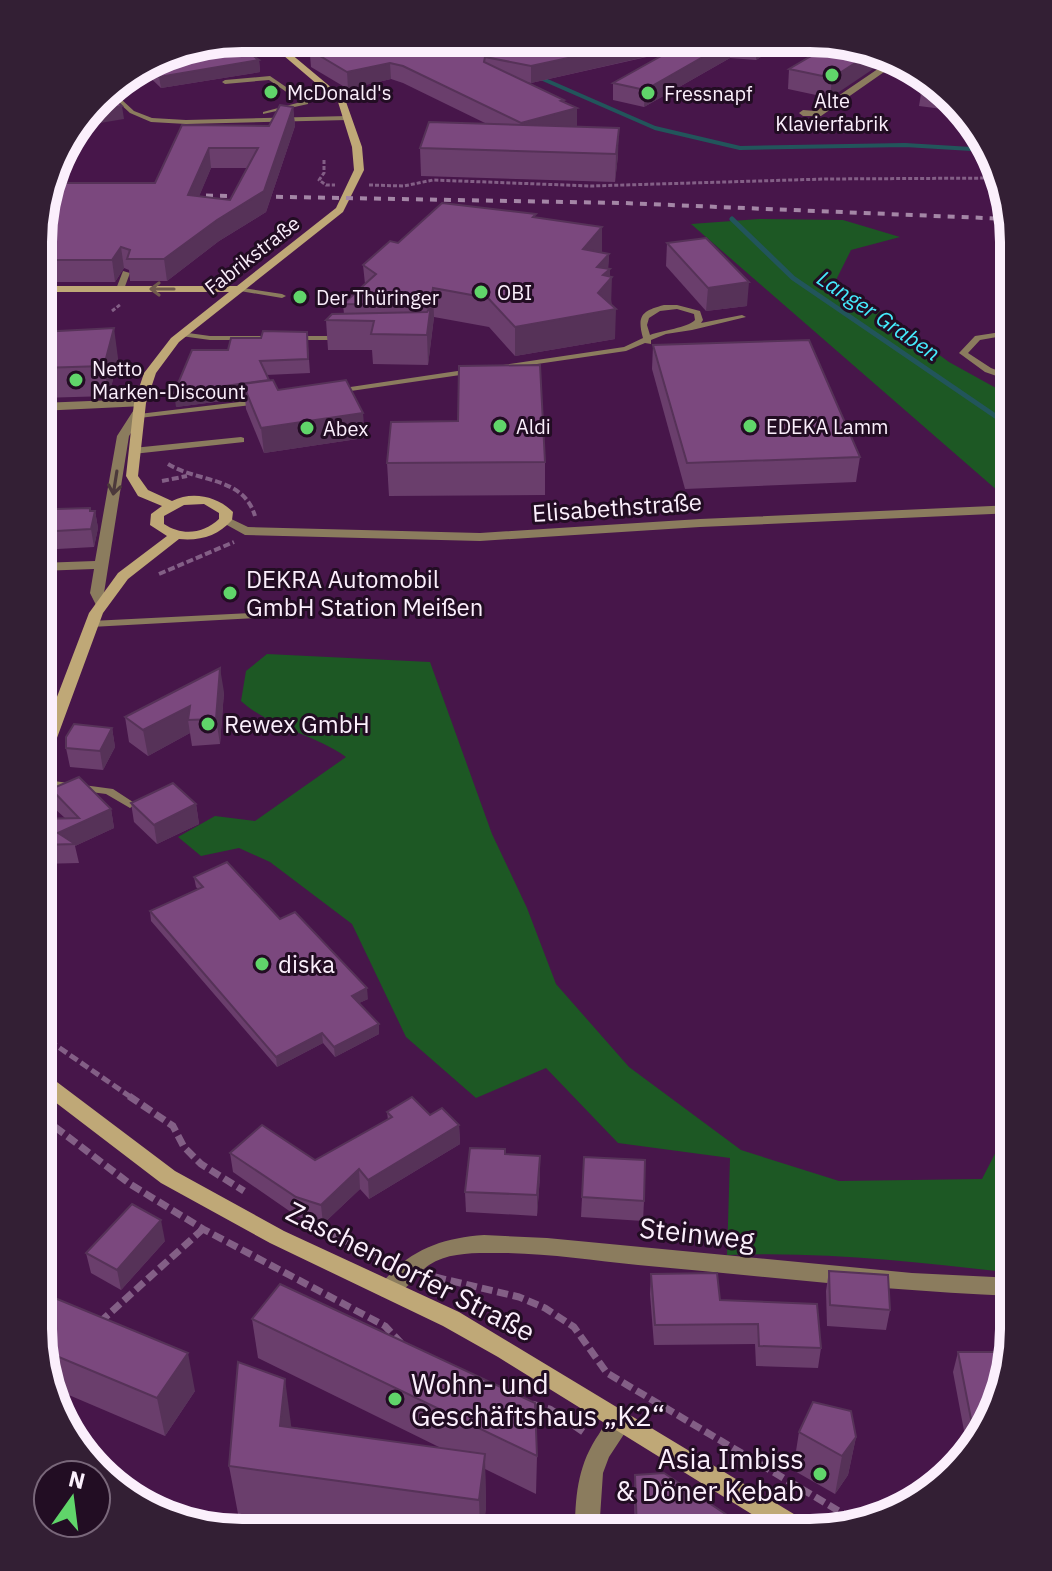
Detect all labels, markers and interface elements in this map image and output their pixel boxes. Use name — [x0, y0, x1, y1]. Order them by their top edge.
marker: Alte Klavierfabrik — [823, 66, 841, 84]
place label: McDonald's — [287, 79, 392, 106]
place label: Fressnapf — [664, 80, 753, 107]
marker: McDonald's — [262, 83, 280, 101]
marker: Fressnapf — [639, 84, 657, 102]
place label: Alte Klavierfabrik — [775, 87, 889, 137]
street label: Fabrikstraße — [199, 209, 305, 301]
water label: Langer Graben — [812, 263, 946, 367]
place label: OBI — [497, 279, 532, 306]
one-way arrow — [149, 281, 176, 297]
marker: OBI — [472, 283, 490, 301]
place label: Der Thüringer — [316, 284, 439, 311]
marker: Der Thüringer — [291, 288, 309, 306]
place label: Netto Marken-Discount — [92, 355, 246, 405]
marker: Netto Marken-Discount — [67, 371, 85, 389]
place label: Aldi — [516, 413, 551, 440]
place label: EDEKA Lamm — [766, 413, 889, 440]
place label: Abex — [323, 415, 368, 442]
marker: Aldi — [491, 417, 509, 435]
marker: EDEKA Lamm — [741, 417, 759, 435]
marker: Abex — [298, 419, 316, 437]
one-way arrow — [107, 470, 122, 495]
street label: Elisabethstraße — [531, 485, 703, 529]
place label: DEKRA Automobil GmbH Station Meißen — [246, 563, 483, 623]
marker: DEKRA Automobil GmbH Station Meißen — [221, 584, 239, 602]
place label: Rewex GmbH — [224, 708, 370, 740]
marker: Rewex GmbH — [199, 715, 217, 733]
place label: diska — [278, 948, 335, 980]
marker: diska — [253, 955, 271, 973]
street label: Zaschendorfer Straße — [280, 1192, 542, 1350]
street label: Steinweg — [638, 1209, 757, 1257]
place label: Wohn- und Geschäftshaus „K2“ — [411, 1365, 665, 1434]
marker: Wohn- und Geschäftshaus „K2“ — [386, 1390, 404, 1408]
place label: Asia Imbiss & Döner Kebab — [615, 1440, 804, 1509]
north arrow — [32, 1459, 112, 1539]
text: N — [66, 1463, 88, 1495]
marker: Asia Imbiss & Döner Kebab — [811, 1465, 829, 1483]

